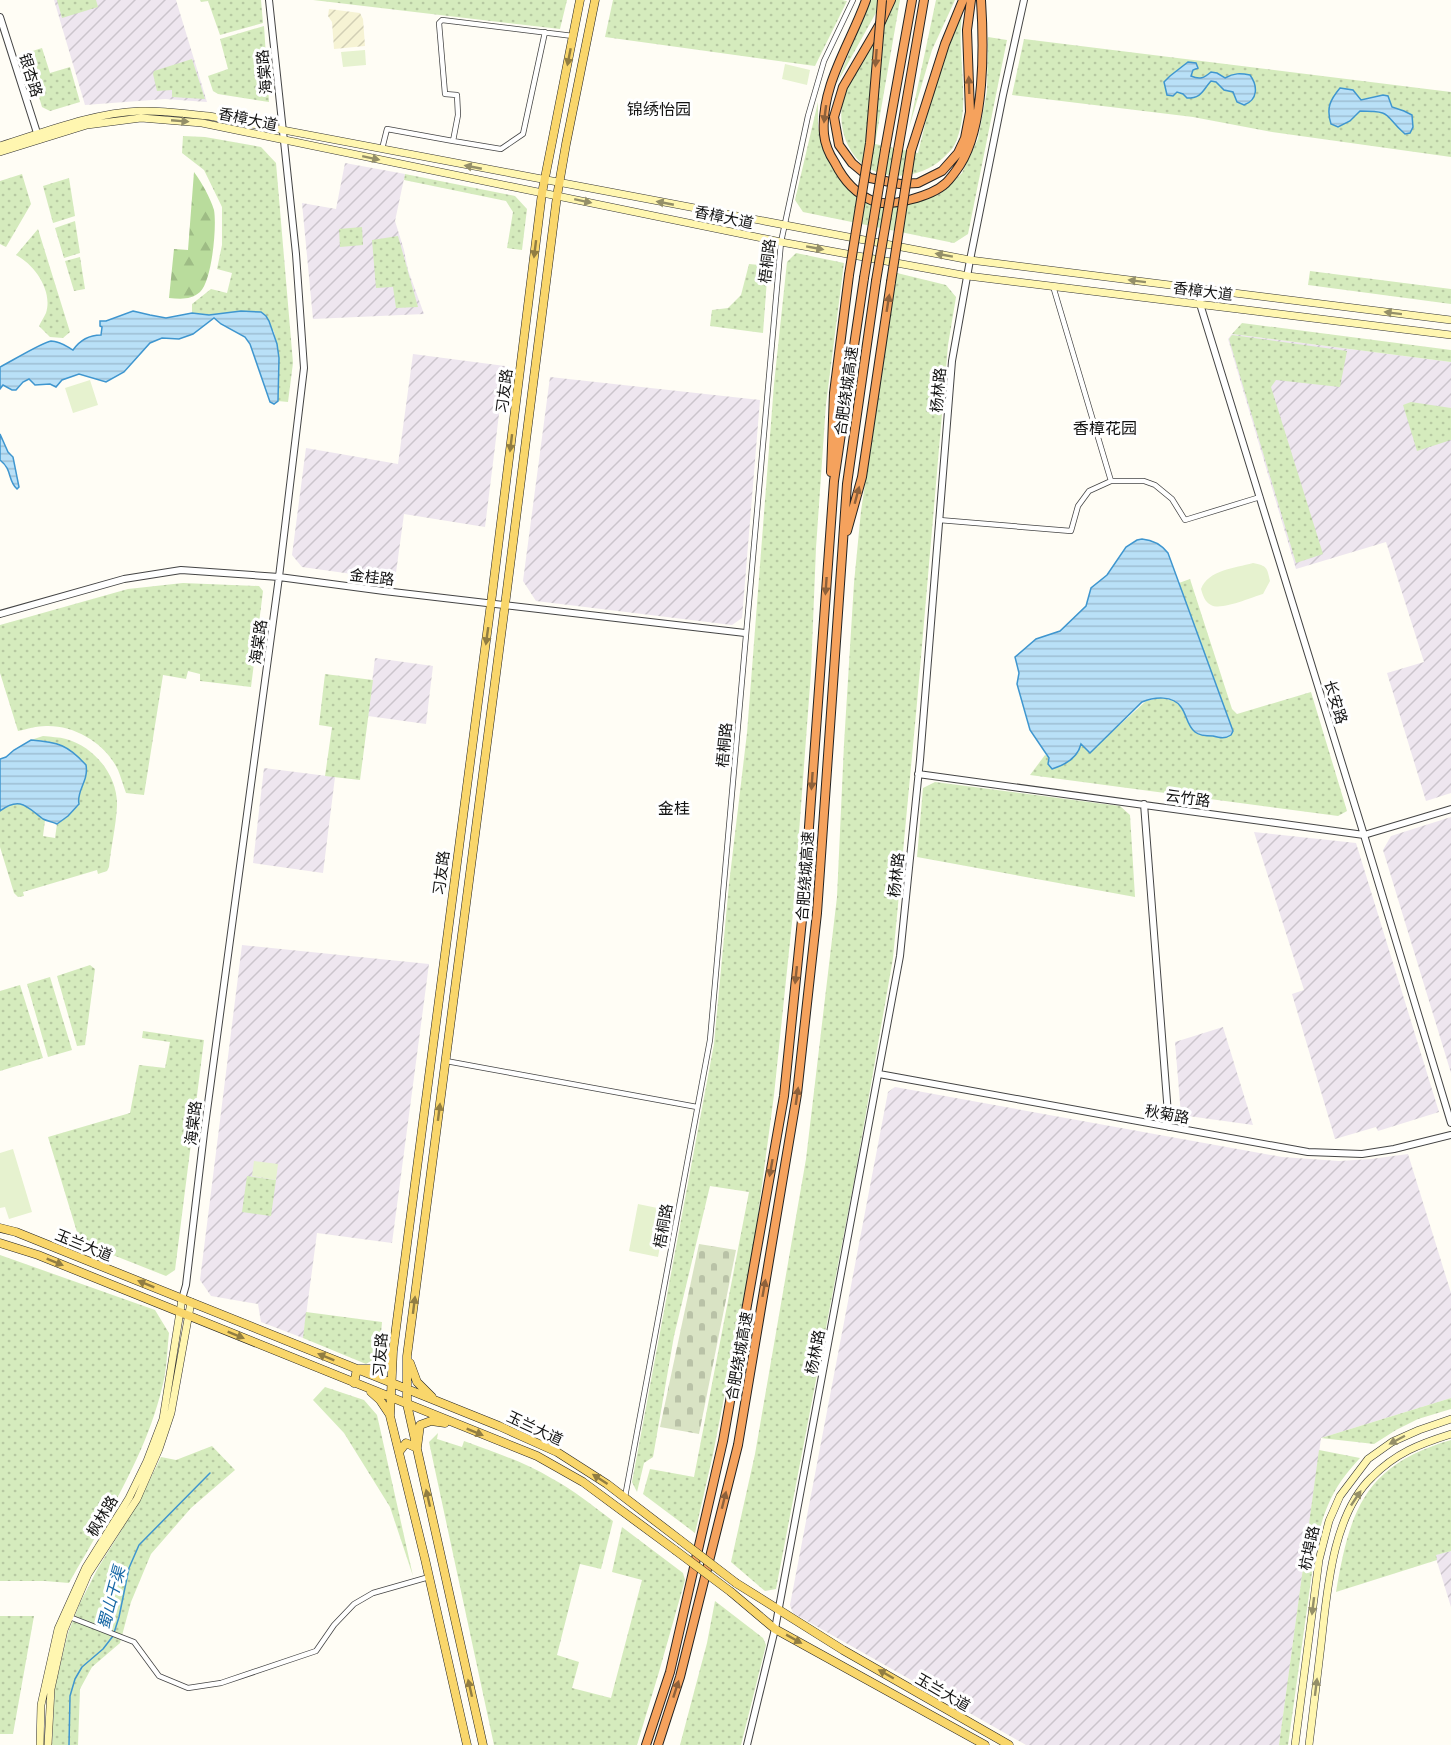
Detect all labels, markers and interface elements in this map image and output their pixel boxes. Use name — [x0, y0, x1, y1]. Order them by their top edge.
one-way arrow — [564, 48, 573, 67]
street label: 海棠路 — [253, 49, 275, 95]
one-way arrow — [871, 49, 881, 68]
street label: 银杏路 — [15, 51, 47, 99]
one-way arrow — [964, 75, 974, 94]
district label: 锦绣怡园 — [627, 99, 691, 119]
street label: 香樟大道 — [217, 103, 279, 135]
one-way arrow — [821, 104, 830, 123]
one-way arrow — [170, 116, 189, 126]
one-way arrow — [362, 153, 380, 163]
one-way arrow — [463, 162, 482, 171]
one-way arrow — [573, 197, 592, 206]
one-way arrow — [655, 198, 674, 207]
street label: 香樟大道 — [693, 201, 755, 233]
street label: 梧桐路 — [755, 238, 779, 284]
one-way arrow — [531, 240, 540, 259]
one-way arrow — [806, 244, 825, 253]
one-way arrow — [934, 251, 953, 260]
one-way arrow — [1127, 276, 1146, 286]
street label: 香樟大道 — [1172, 278, 1234, 304]
one-way arrow — [884, 293, 893, 312]
one-way arrow — [1383, 308, 1402, 318]
street label: 合肥绕城高速 — [830, 345, 862, 437]
street label: 杨林路 — [927, 367, 949, 413]
street label: 习友路 — [492, 368, 516, 414]
district label: 香樟花园 — [1073, 418, 1137, 438]
one-way arrow — [507, 433, 516, 452]
one-way arrow — [853, 486, 862, 504]
street label: 金桂路 — [349, 565, 395, 589]
one-way arrow — [821, 577, 831, 596]
street label: 海棠路 — [245, 618, 271, 666]
one-way arrow — [482, 627, 491, 646]
street label: 长安路 — [1320, 678, 1352, 726]
street label: 梧桐路 — [713, 722, 735, 768]
one-way arrow — [807, 771, 816, 790]
street label: 云竹路 — [1164, 785, 1212, 811]
district label: 金桂 — [658, 798, 690, 818]
street label: 合肥绕城高速 — [792, 830, 818, 922]
street label: 习友路 — [429, 850, 453, 896]
street label: 杨林路 — [884, 852, 908, 898]
one-way arrow — [791, 966, 801, 985]
one-way arrow — [792, 1086, 801, 1105]
street label: 海棠路 — [181, 1100, 205, 1146]
street label: 秋菊路 — [1143, 1101, 1191, 1127]
one-way arrow — [435, 1102, 444, 1121]
one-way arrow — [766, 1159, 775, 1178]
street label: 梧桐路 — [650, 1202, 676, 1250]
street label: 玉兰大道 — [53, 1225, 115, 1265]
one-way arrow — [47, 1257, 65, 1267]
one-way arrow — [136, 1279, 154, 1289]
one-way arrow — [760, 1279, 769, 1298]
one-way arrow — [409, 1296, 419, 1315]
street label: 合肥绕城高速 — [722, 1310, 756, 1402]
street label: 杨林路 — [801, 1328, 829, 1376]
one-way arrow — [227, 1331, 245, 1340]
street label: 习友路 — [369, 1332, 391, 1378]
one-way arrow — [317, 1352, 335, 1362]
street label: 玉兰大道 — [504, 1407, 566, 1449]
one-way arrow — [467, 1427, 485, 1437]
one-way arrow — [1388, 1435, 1405, 1445]
one-way arrow — [592, 1474, 608, 1485]
one-way arrow — [422, 1488, 432, 1507]
one-way arrow — [1351, 1490, 1362, 1506]
one-way arrow — [720, 1491, 730, 1510]
street label: 枫林路 — [82, 1492, 122, 1540]
street label: 杭埠路 — [1295, 1524, 1323, 1572]
water label: 蜀山干渠 — [93, 1563, 129, 1632]
one-way arrow — [1308, 1597, 1318, 1616]
one-way arrow — [786, 1634, 803, 1644]
one-way arrow — [878, 1669, 894, 1680]
street label: 玉兰大道 — [912, 1669, 974, 1715]
one-way arrow — [1311, 1677, 1321, 1696]
one-way arrow — [465, 1678, 474, 1697]
one-way arrow — [672, 1680, 681, 1698]

